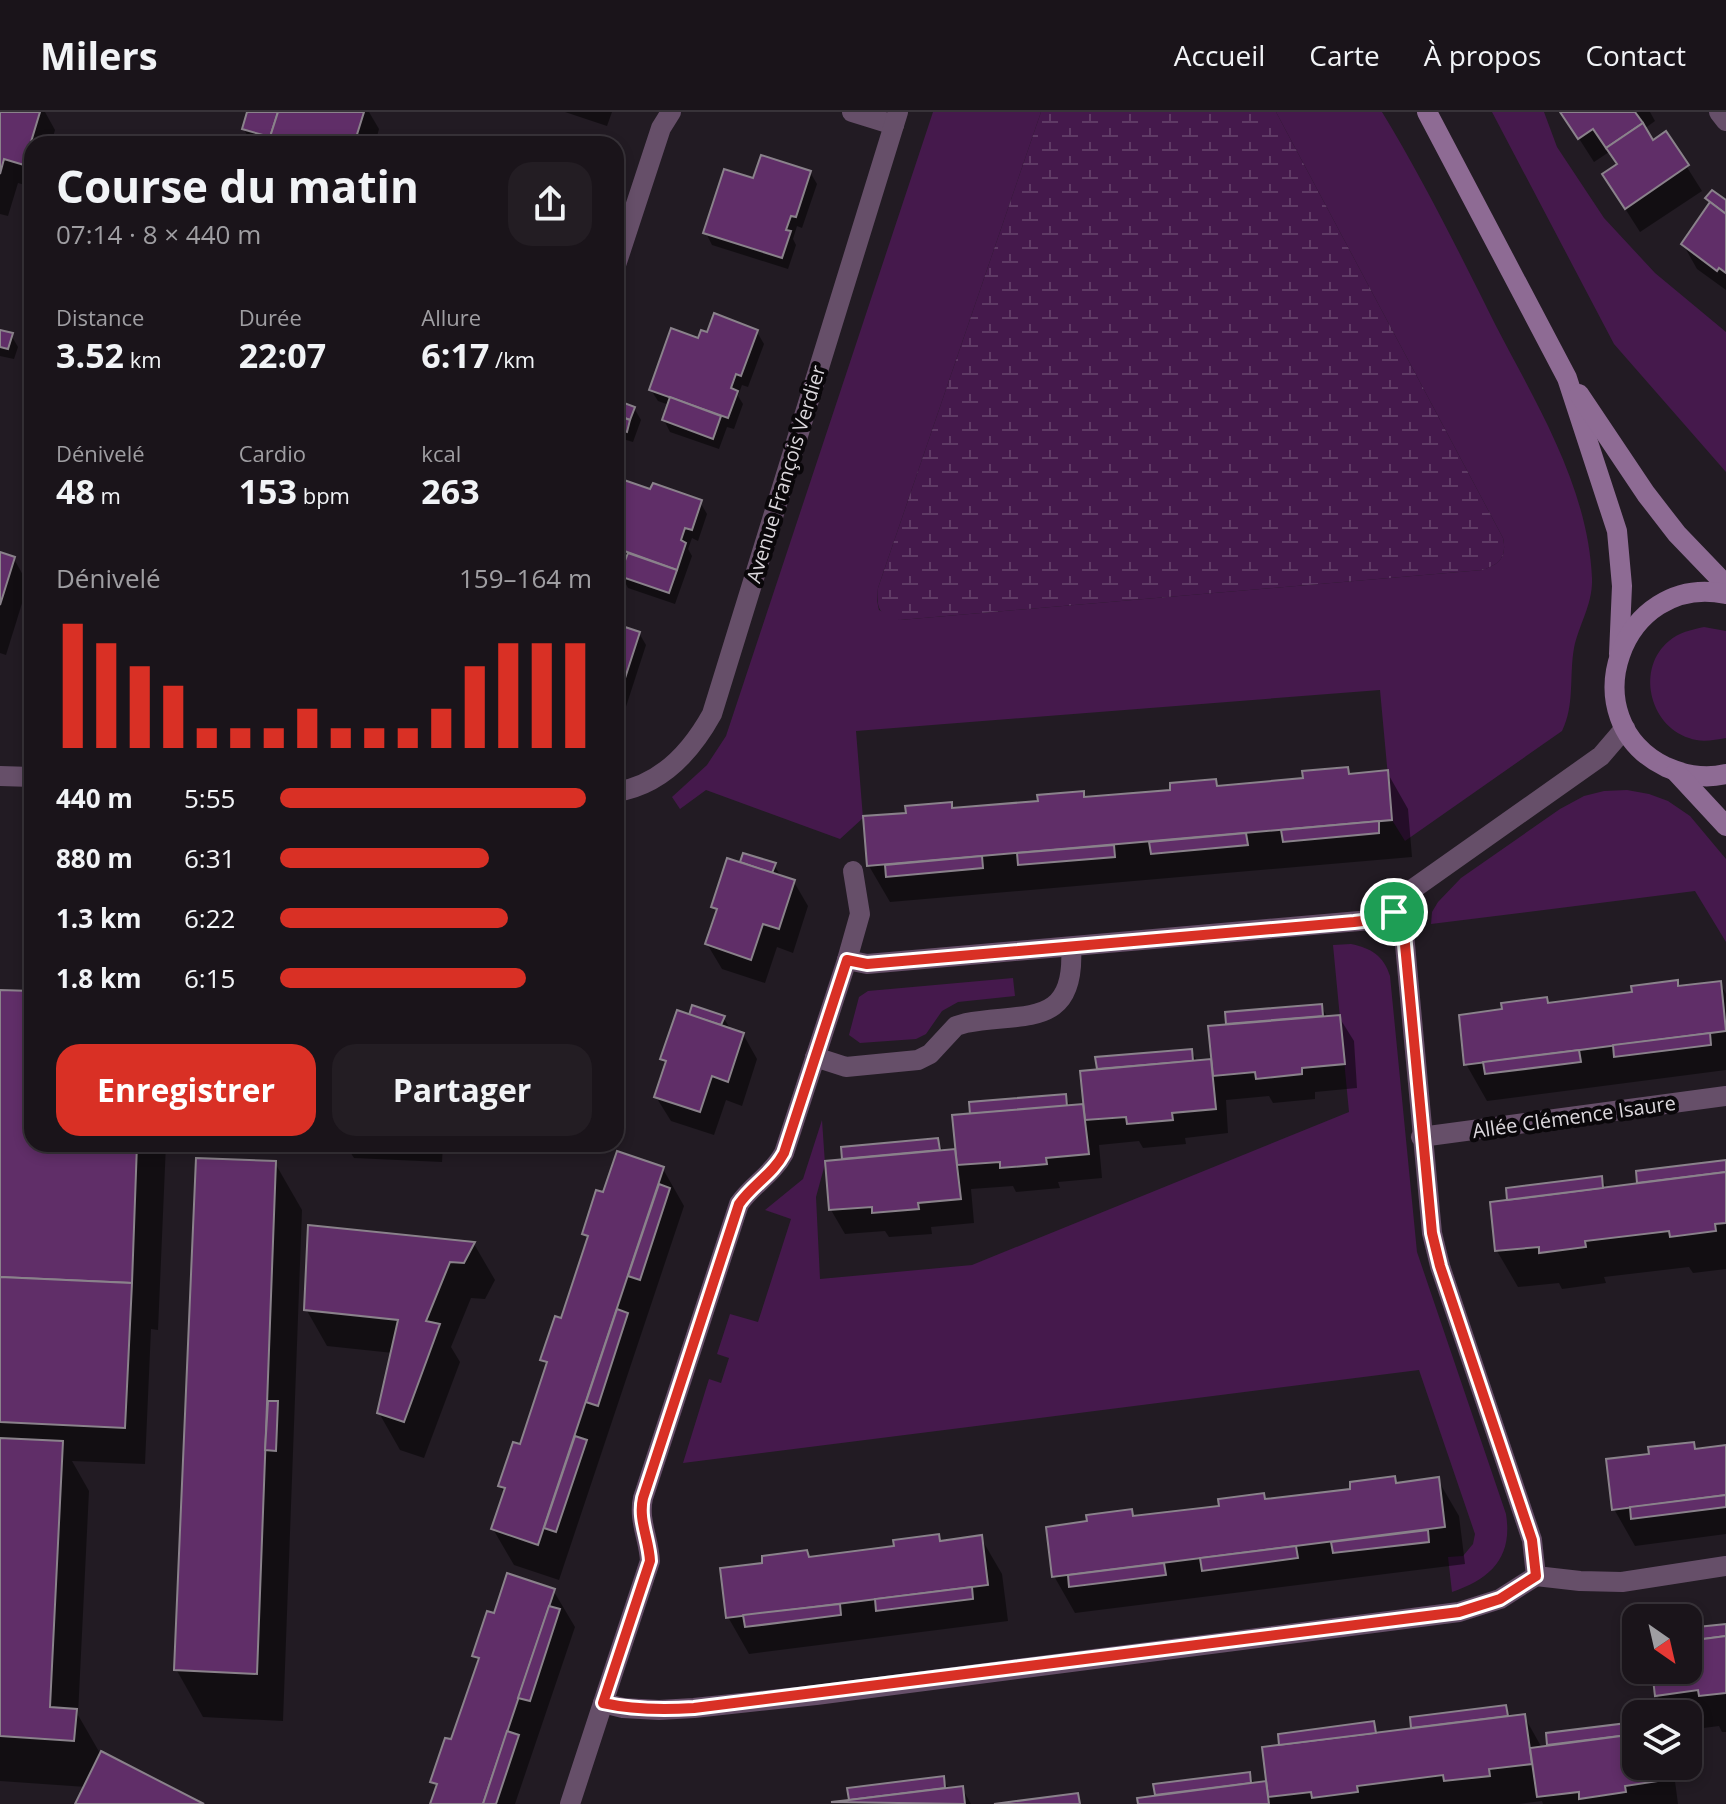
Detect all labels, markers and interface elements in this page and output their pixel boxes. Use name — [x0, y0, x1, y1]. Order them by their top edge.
text: Milers — [40, 29, 158, 81]
text: Accueil — [1174, 36, 1265, 74]
text: Carte — [1309, 36, 1380, 74]
text: À propos — [1424, 36, 1541, 74]
text: Contact — [1585, 36, 1686, 74]
text: Course du matin — [56, 156, 419, 216]
button: share — [508, 162, 592, 246]
text: 07:14 · 8 × 440 m — [56, 216, 261, 252]
text: Distance — [56, 302, 144, 332]
text: Durée — [239, 302, 302, 332]
text: Allure — [421, 302, 481, 332]
text: 3.52 — [56, 332, 124, 378]
text: 22:07 — [239, 332, 326, 378]
text: 6:17 — [421, 332, 489, 378]
text: km — [124, 344, 162, 374]
text: /km — [489, 344, 535, 374]
street label: Avenue François Verdier — [740, 362, 831, 586]
text: Dénivelé — [56, 438, 145, 468]
text: Cardio — [239, 438, 306, 468]
text: kcal — [421, 438, 461, 468]
text: 48 — [56, 468, 95, 514]
text: 153 — [239, 468, 297, 514]
text: 263 — [421, 468, 480, 514]
text: m — [95, 480, 121, 510]
text: bpm — [297, 480, 350, 510]
text: Dénivelé — [56, 560, 161, 596]
text: 159–164 m — [459, 560, 592, 596]
text: 440 m — [56, 780, 133, 816]
text: 5:55 — [184, 780, 235, 816]
text: 880 m — [56, 840, 133, 876]
text: 6:31 — [184, 840, 235, 876]
pin — [1360, 878, 1428, 946]
icon: arrive — [1372, 890, 1416, 934]
text: 1.3 km — [56, 900, 142, 936]
text: 6:22 — [184, 900, 235, 936]
text: 1.8 km — [56, 960, 142, 996]
text: 6:15 — [184, 960, 235, 996]
button: Enregistrer — [56, 1044, 316, 1136]
button: Partager — [332, 1044, 592, 1136]
street label: Allée Clémence Isaure — [1470, 1089, 1677, 1144]
north arrow — [1622, 1604, 1702, 1684]
map controls — [1622, 1604, 1702, 1780]
button: layers — [1622, 1700, 1702, 1780]

